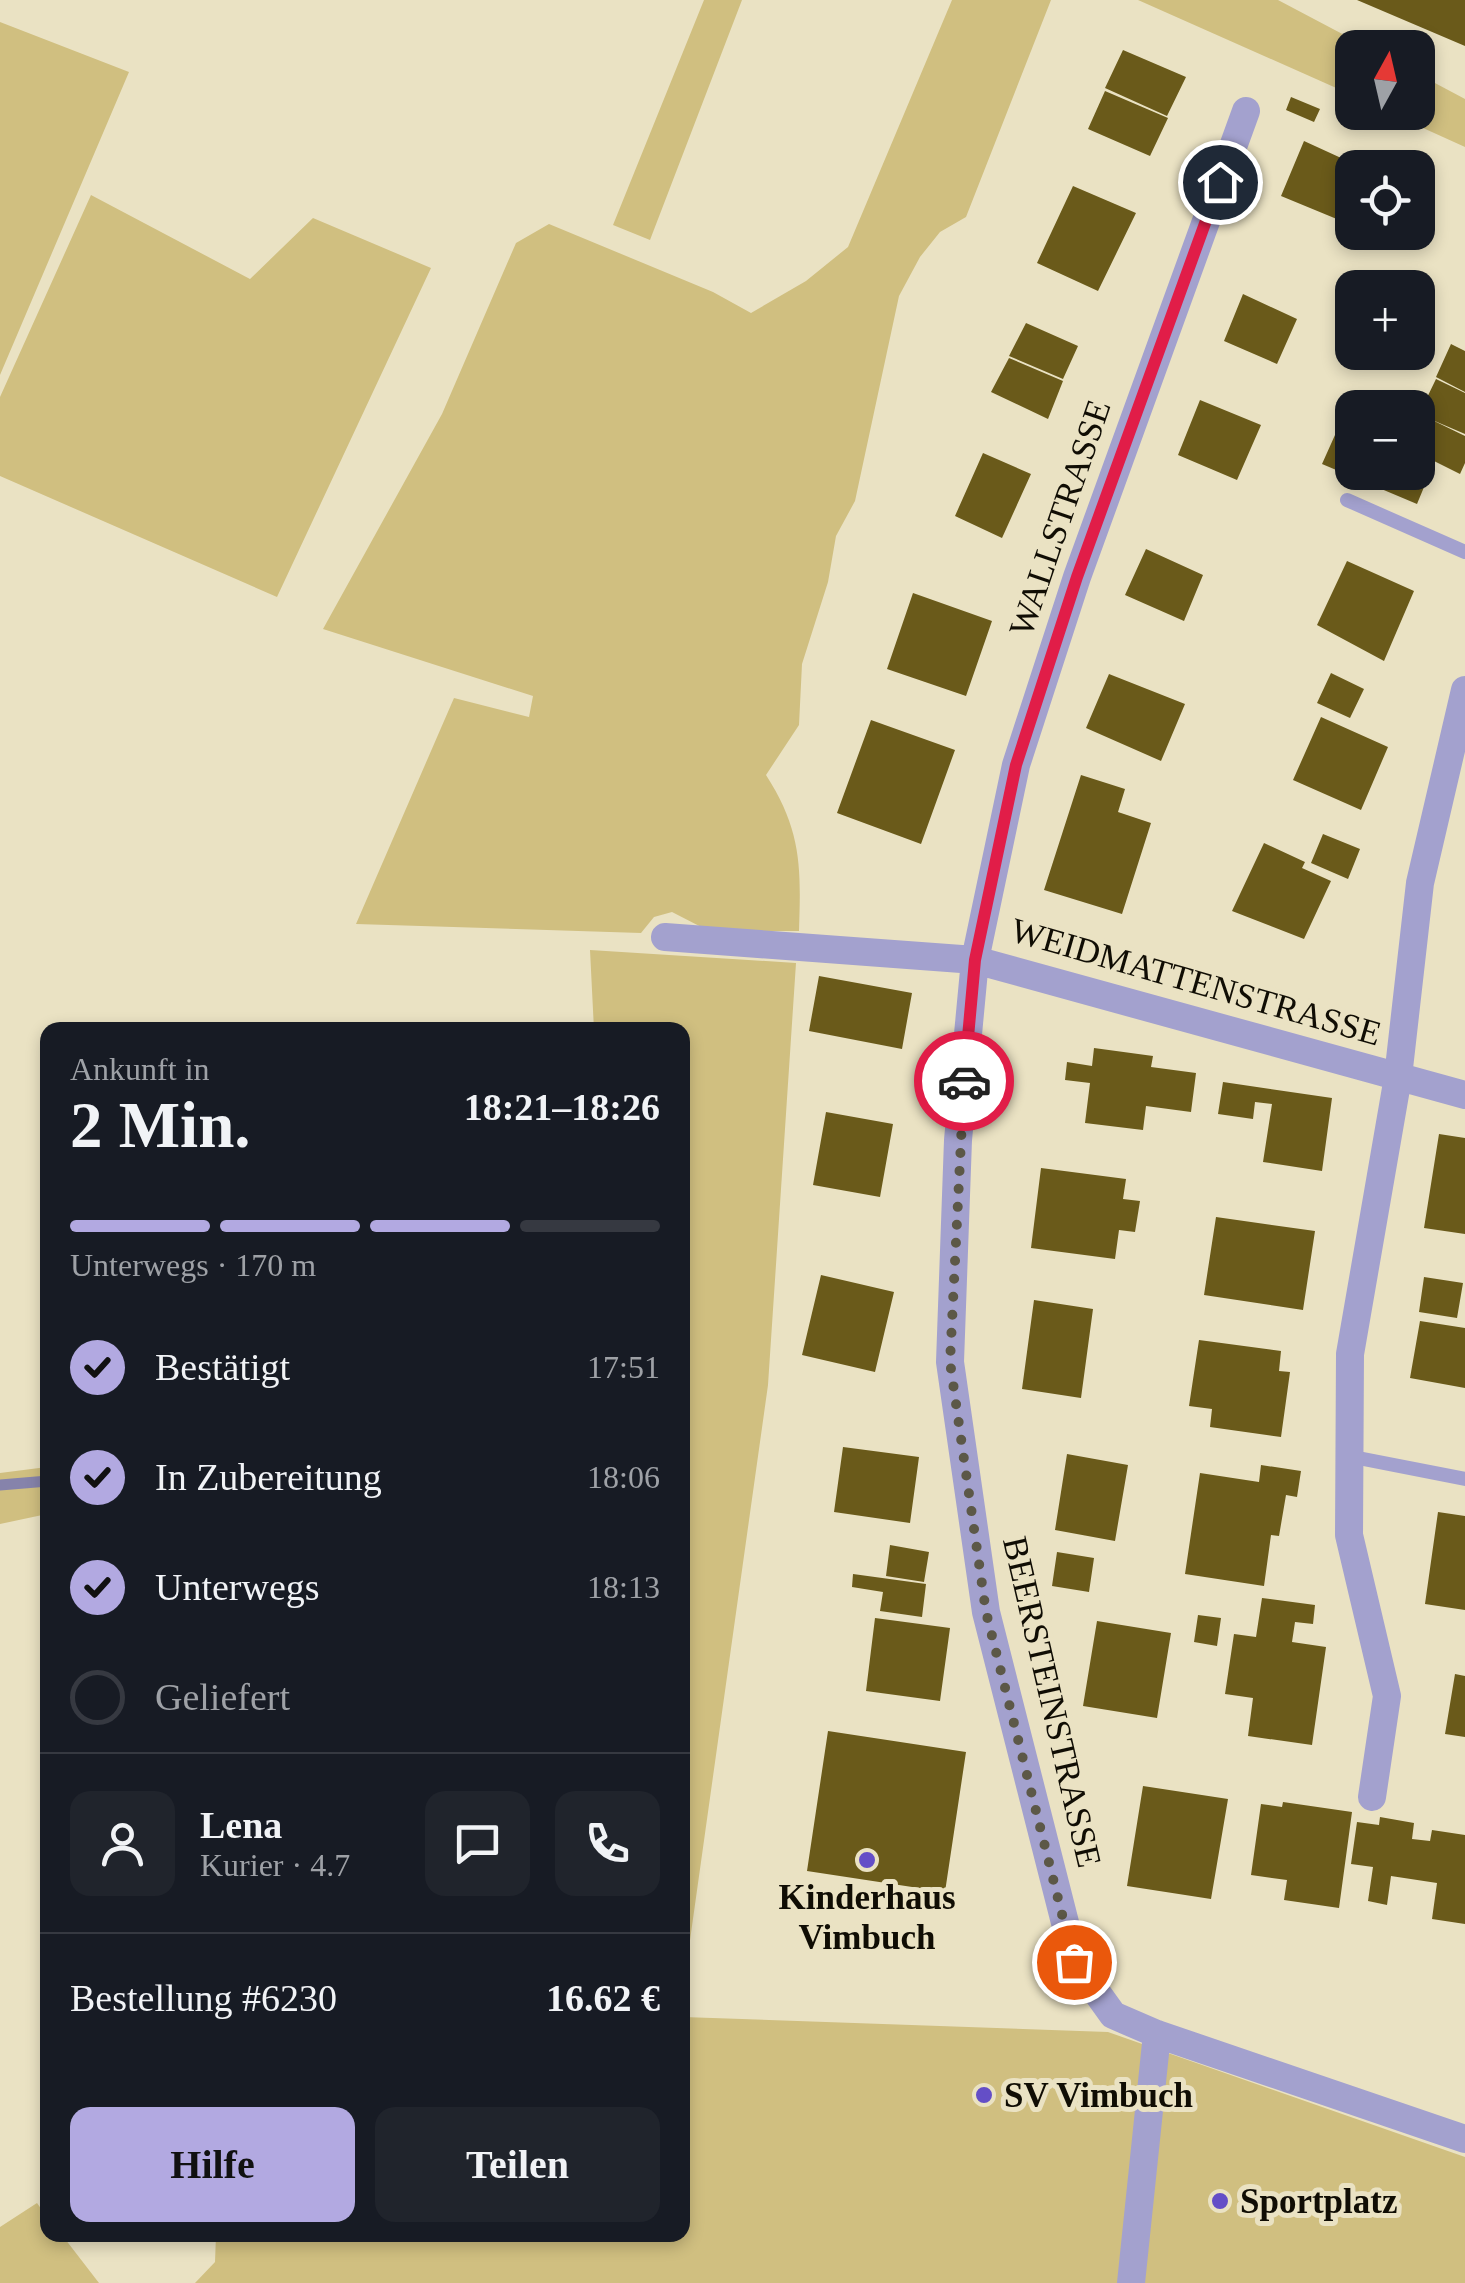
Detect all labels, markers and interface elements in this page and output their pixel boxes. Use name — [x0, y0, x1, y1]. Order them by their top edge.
north arrow — [1335, 30, 1435, 130]
map controls — [1335, 30, 1435, 490]
pin — [1178, 140, 1263, 225]
button: locate — [1335, 150, 1435, 250]
icon: home — [1193, 155, 1248, 210]
button: + — [1335, 270, 1435, 370]
button: − — [1335, 390, 1435, 490]
street label: WALLSTRASSE — [1001, 395, 1119, 641]
street label: WEIDMATTENSTRASSE — [1007, 910, 1385, 1054]
courier — [914, 1031, 1014, 1131]
text: Ankunft in — [70, 1051, 210, 1087]
icon: car — [937, 1054, 992, 1109]
text: 18:21–18:26 — [464, 1086, 660, 1128]
text: 2 Min. — [70, 1089, 251, 1161]
text: Unterwegs · 170 m — [70, 1247, 316, 1283]
icon: check — [70, 1340, 125, 1395]
text: Bestätigt — [155, 1346, 290, 1388]
text: 17:51 — [587, 1349, 660, 1385]
icon: check — [70, 1450, 125, 1505]
text: In Zubereitung — [155, 1456, 382, 1498]
text: 18:06 — [587, 1459, 660, 1495]
street label: BEERSTEINSTRASSE — [995, 1533, 1109, 1871]
icon: check — [70, 1560, 125, 1615]
text: Unterwegs — [155, 1566, 320, 1608]
text: 18:13 — [587, 1569, 660, 1605]
text: Geliefert — [155, 1676, 290, 1718]
button: person — [70, 1791, 175, 1896]
button: chat — [425, 1791, 530, 1896]
button: phone — [555, 1791, 660, 1896]
text: Lena — [200, 1804, 282, 1846]
text: Kurier · 4.7 — [200, 1847, 350, 1883]
marker: Kinderhaus Vimbuch — [856, 1849, 878, 1871]
place label: Kinderhaus Vimbuch — [779, 1878, 956, 1957]
pin — [1032, 1920, 1117, 2005]
icon: bag — [1047, 1935, 1102, 1990]
text: Bestellung #6230 — [70, 1977, 337, 2019]
text: 16.62 € — [546, 1977, 660, 2019]
place label: SV Vimbuch — [1004, 2076, 1193, 2115]
marker: SV Vimbuch — [973, 2084, 995, 2106]
button: Hilfe — [70, 2107, 355, 2222]
button: Teilen — [375, 2107, 660, 2222]
place label: Sportplatz — [1240, 2182, 1398, 2221]
marker: Sportplatz — [1209, 2190, 1231, 2212]

